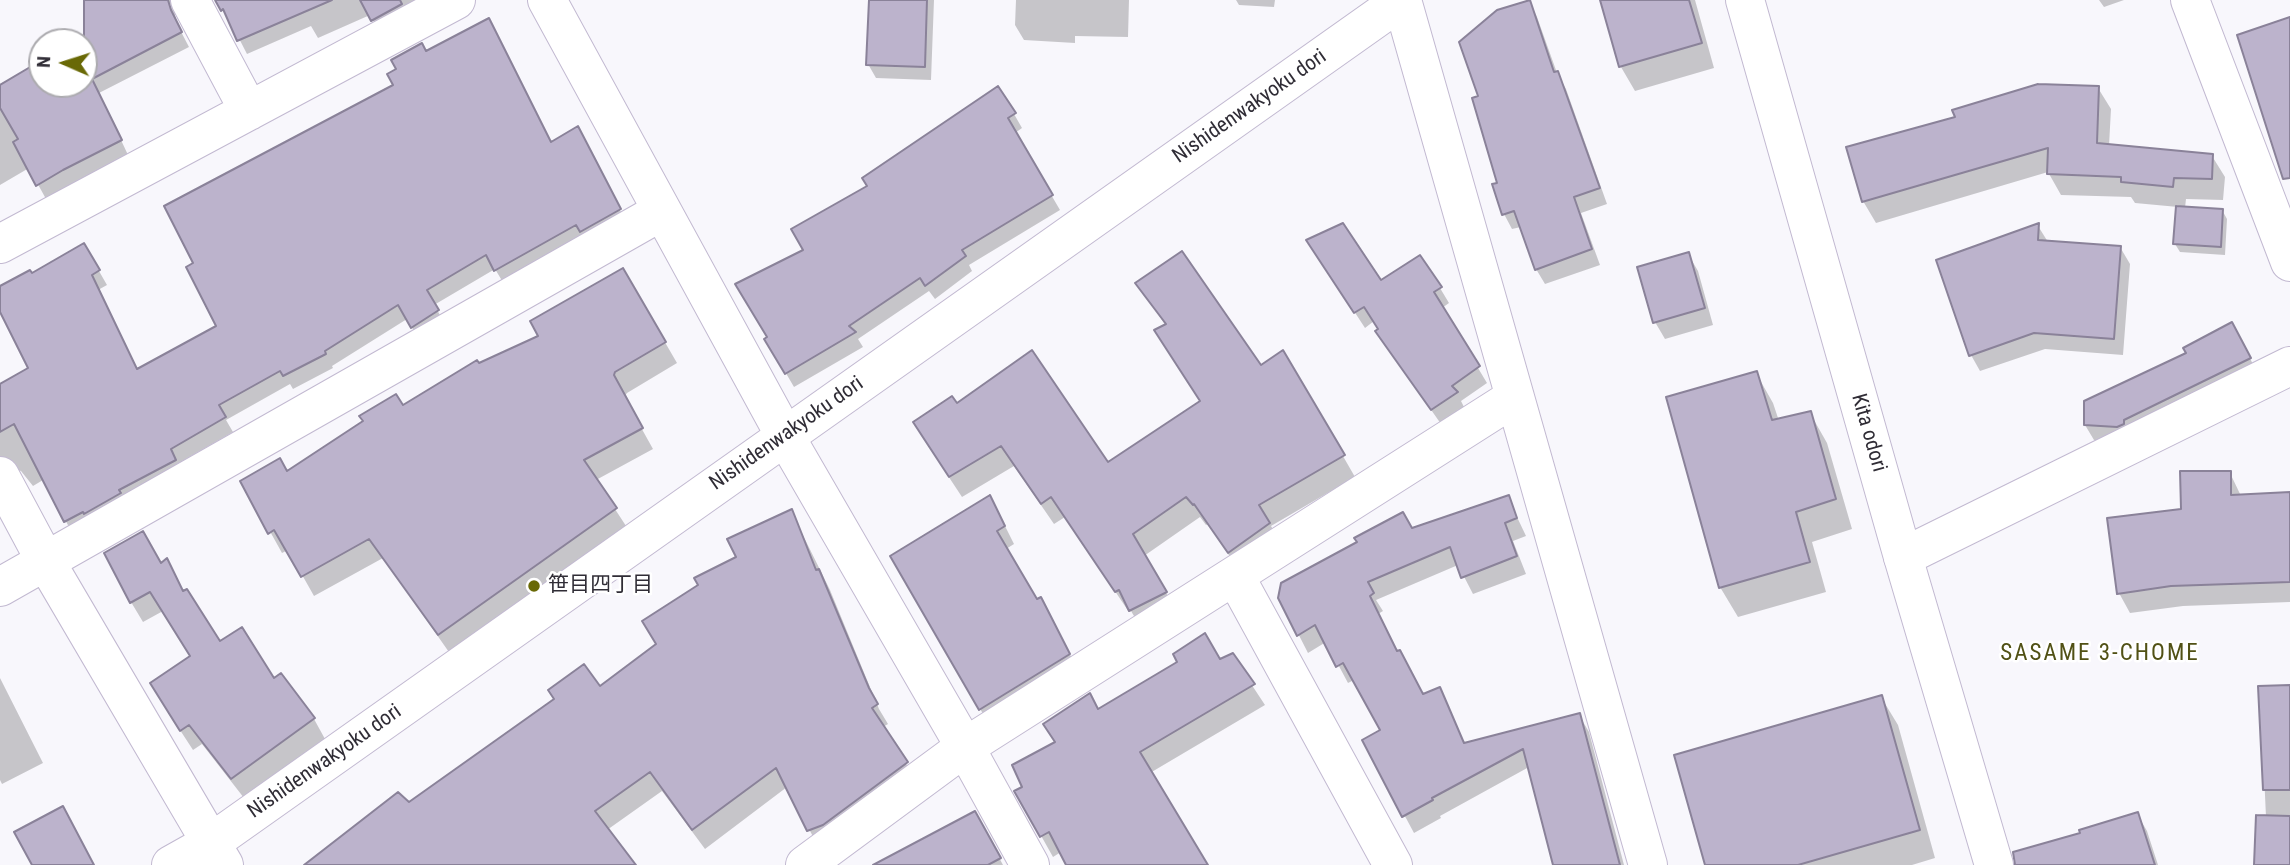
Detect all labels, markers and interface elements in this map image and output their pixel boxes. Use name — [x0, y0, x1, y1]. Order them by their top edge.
north arrow — [28, 28, 98, 98]
street label: Nishidenwakyoku dori — [1168, 45, 1332, 169]
text: N — [32, 56, 55, 68]
street label: Nishidenwakyoku dori — [705, 372, 869, 496]
street label: Kita odori — [1845, 391, 1891, 475]
place label: 笹目四丁目 — [548, 573, 653, 599]
marker: 笹目四丁目 — [526, 578, 542, 594]
district label: SASAME 3-CHOME — [2002, 640, 2198, 668]
street label: Nishidenwakyoku dori — [243, 700, 407, 824]

